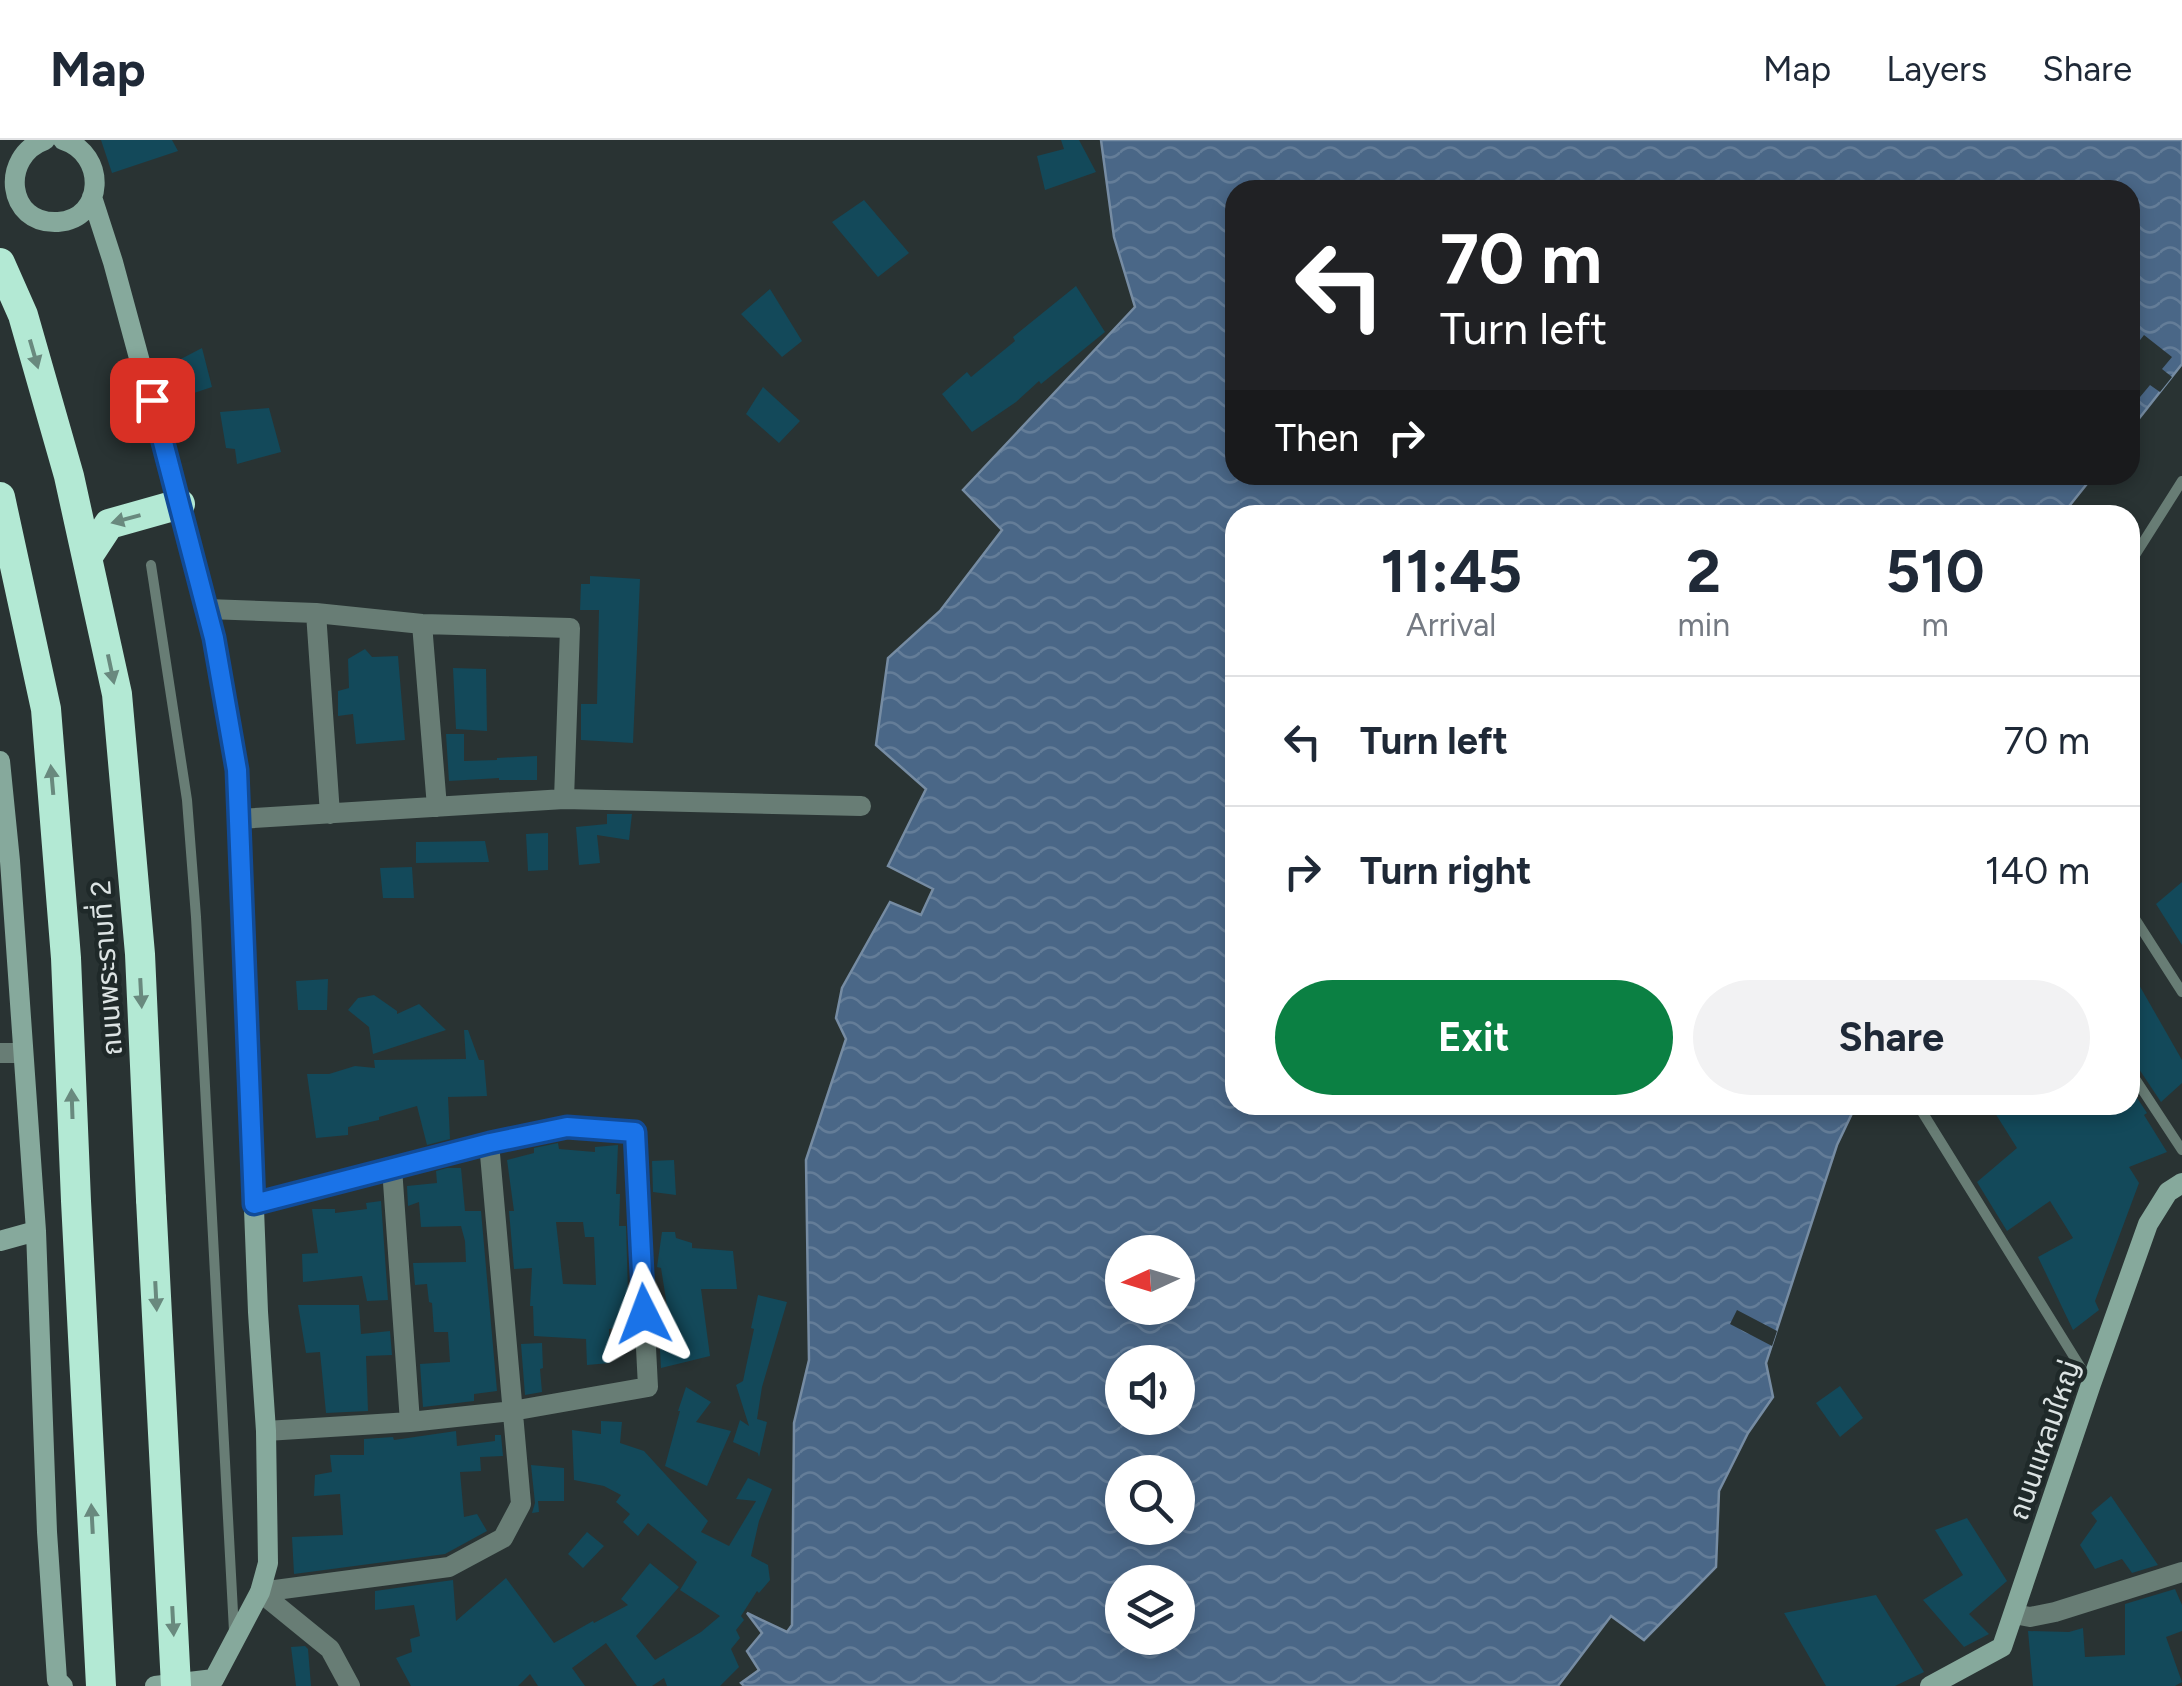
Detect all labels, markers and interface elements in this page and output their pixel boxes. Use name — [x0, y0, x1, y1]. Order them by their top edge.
text: Map — [50, 40, 146, 98]
text: Map — [1763, 48, 1831, 90]
text: Layers — [1886, 48, 1987, 90]
text: Share — [2042, 48, 2132, 90]
text: 70 m — [1440, 216, 1602, 301]
icon: left — [1275, 220, 1405, 350]
text: Turn left — [1440, 301, 1607, 355]
one-way arrow — [27, 339, 42, 370]
pin — [110, 358, 195, 443]
icon: arrive — [125, 373, 180, 428]
icon: right — [1379, 410, 1434, 465]
text: Then — [1275, 415, 1359, 461]
one-way arrow — [110, 511, 141, 527]
text: 11:45 — [1380, 535, 1522, 607]
text: 2 — [1686, 535, 1721, 607]
text: 510 — [1885, 535, 1985, 607]
text: Arrival — [1406, 606, 1496, 644]
text: min — [1677, 606, 1730, 644]
text: m — [1921, 606, 1949, 644]
one-way arrow — [104, 654, 120, 685]
icon: left — [1275, 714, 1330, 769]
text: Turn left — [1360, 718, 1508, 764]
text: 70 m — [2004, 718, 2090, 764]
one-way arrow — [43, 763, 59, 795]
icon: right — [1275, 844, 1330, 899]
text: Turn right — [1360, 848, 1532, 894]
text: 140 m — [1985, 848, 2090, 894]
street label: ถนนพระรามที่ 2 — [81, 879, 129, 1057]
one-way arrow — [134, 977, 150, 1009]
button: Exit — [1275, 980, 1673, 1095]
button: Share — [1693, 980, 2090, 1095]
one-way arrow — [64, 1087, 80, 1119]
north arrow — [1105, 1235, 1195, 1325]
map controls — [1105, 1235, 1195, 1655]
position arrow — [592, 1262, 696, 1366]
one-way arrow — [148, 1281, 164, 1313]
button: sound — [1105, 1345, 1195, 1435]
street label: ถนนแหลมใหญ่ — [2001, 1356, 2087, 1524]
button: search — [1105, 1455, 1195, 1545]
one-way arrow — [84, 1502, 100, 1534]
button: layers — [1105, 1565, 1195, 1655]
one-way arrow — [165, 1605, 181, 1637]

